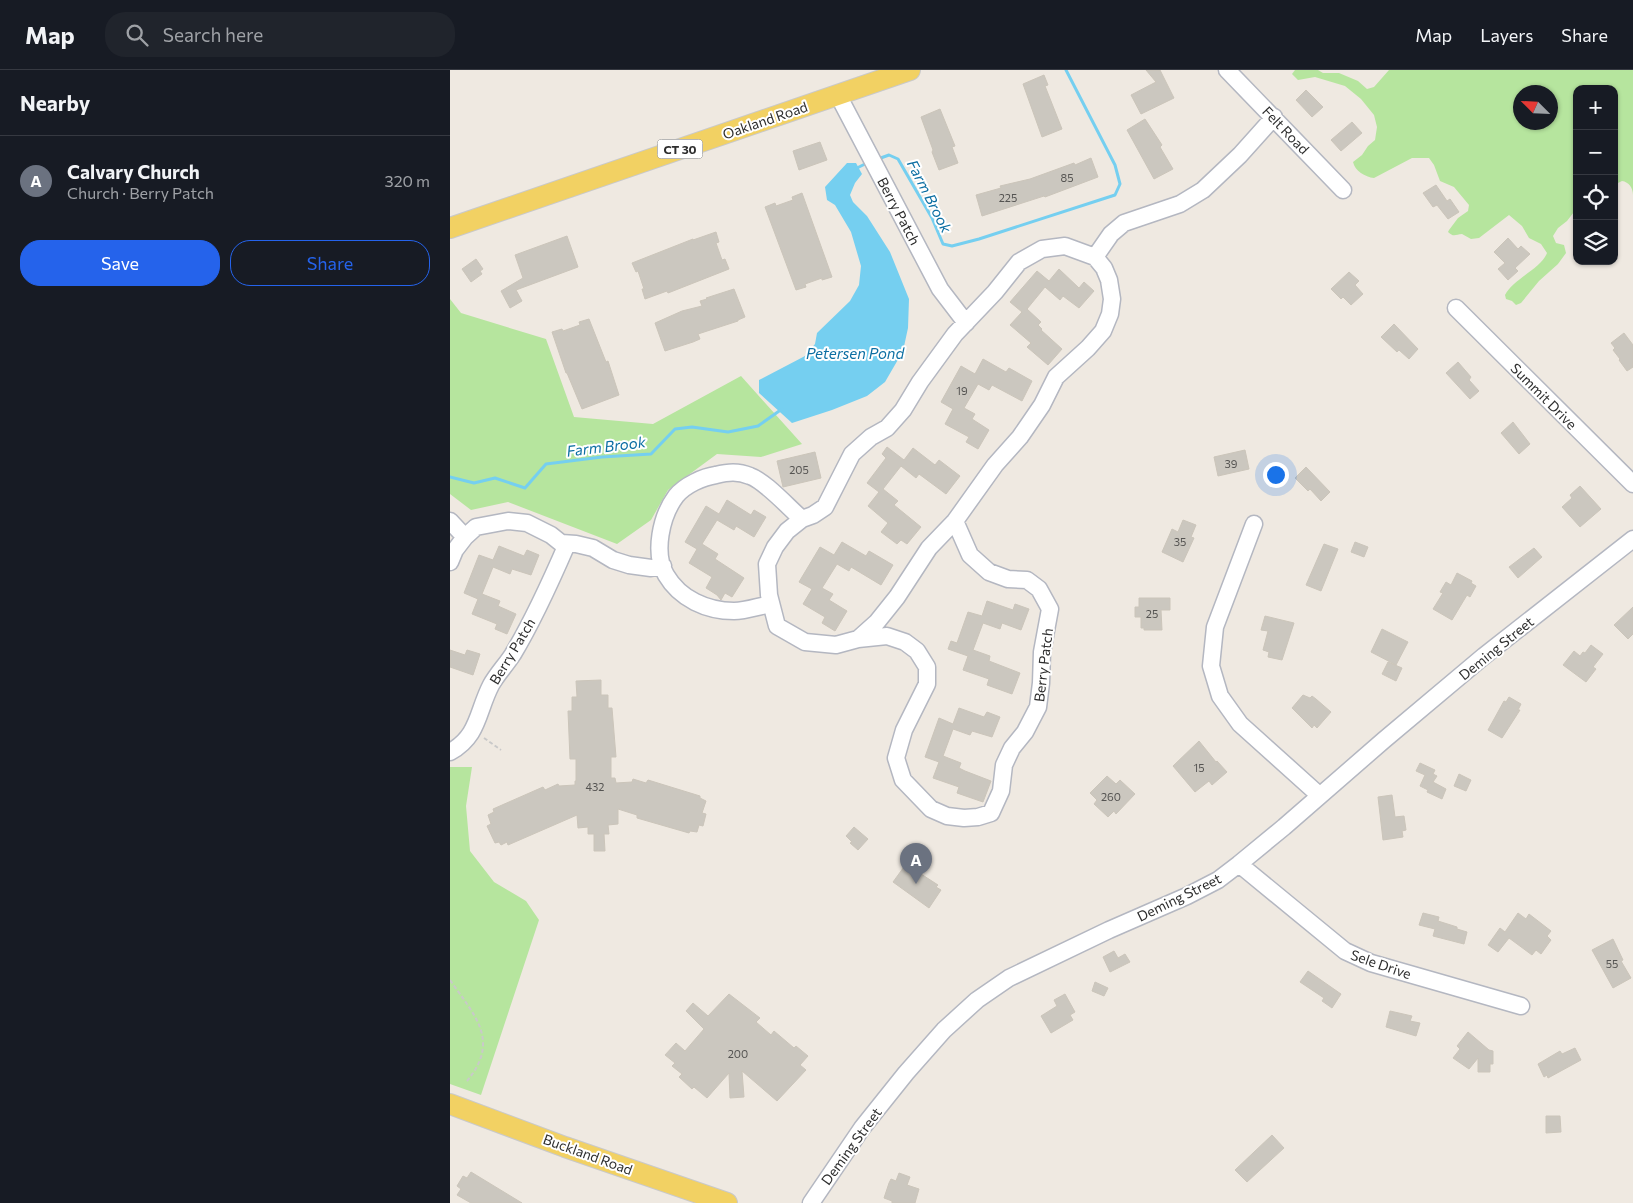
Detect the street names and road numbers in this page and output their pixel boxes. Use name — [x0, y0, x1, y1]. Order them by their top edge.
street label: Oakland Road — [720, 98, 810, 142]
street label: Felt Road — [1259, 103, 1313, 157]
road number: CT 30 — [658, 140, 702, 158]
street label: Berry Patch — [874, 174, 924, 248]
street label: Summit Drive — [1507, 359, 1581, 433]
street label: Deming Street — [1455, 612, 1537, 683]
street label: Berry Patch — [486, 615, 538, 687]
street label: Berry Patch — [1030, 627, 1056, 703]
street label: Deming Street — [1134, 869, 1224, 925]
street label: Sele Drive — [1348, 946, 1414, 982]
street label: Deming Street — [817, 1104, 885, 1188]
street label: Buckland Road — [541, 1130, 635, 1178]

